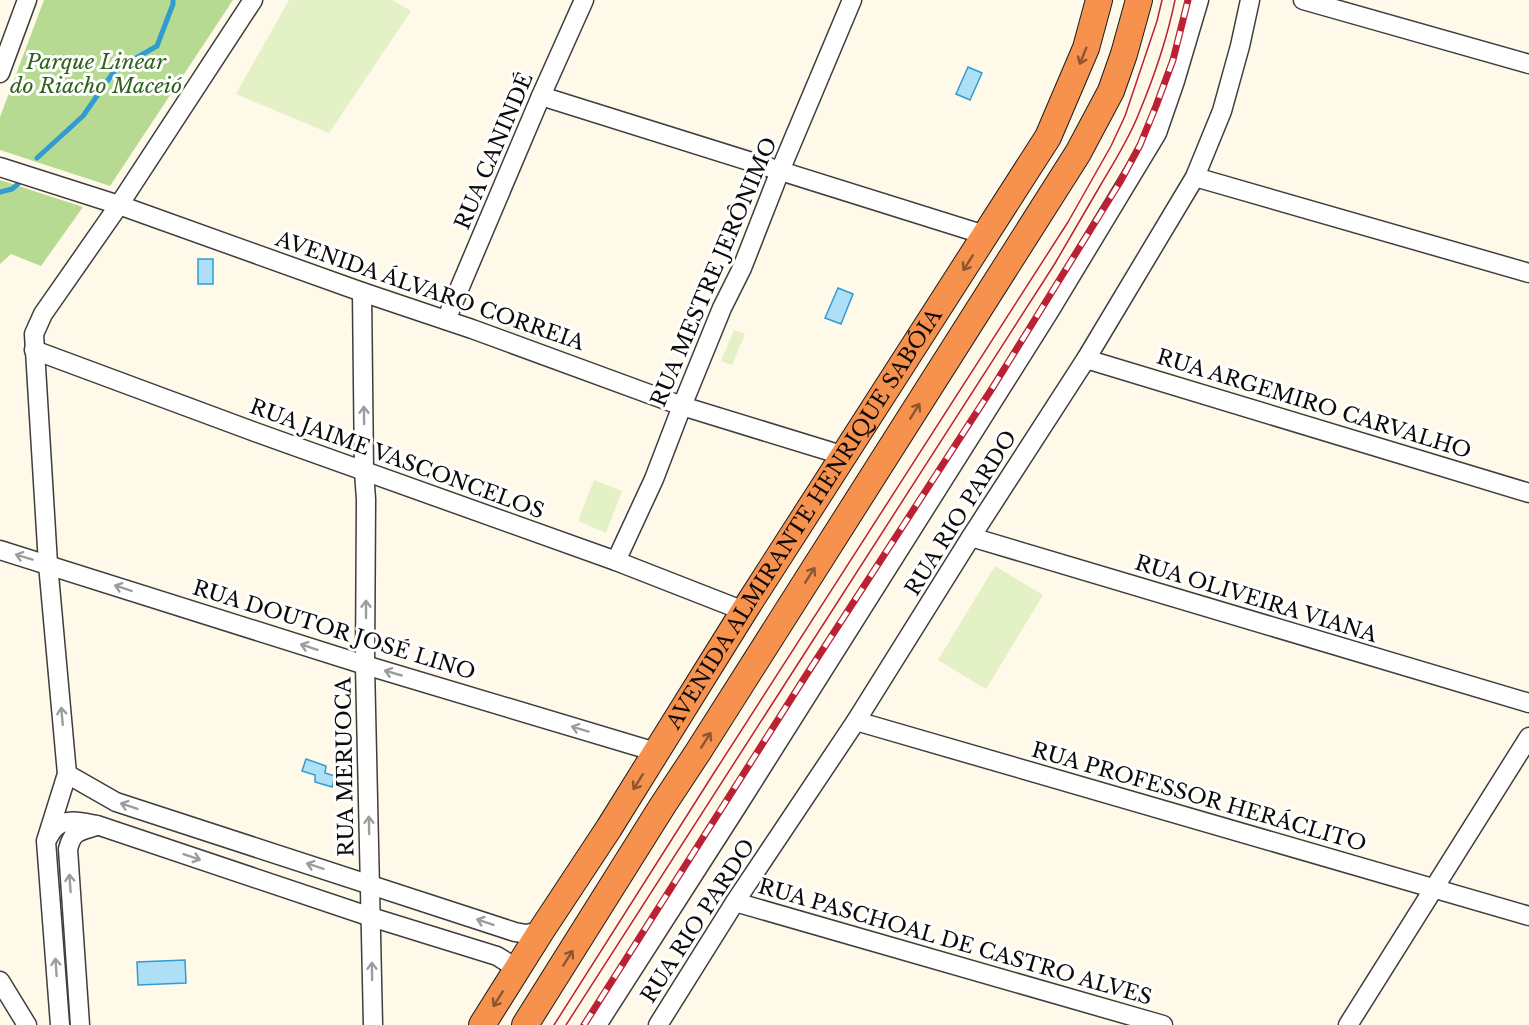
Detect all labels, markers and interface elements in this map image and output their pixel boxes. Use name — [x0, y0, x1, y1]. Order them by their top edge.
one-way arrow — [1077, 46, 1088, 65]
park label: Parque Linear do Riacho Maceió — [10, 49, 182, 99]
street label: RUA CANINDÉ — [449, 69, 539, 233]
street label: RUA MESTRE JERÔNIMO — [645, 133, 783, 411]
street label: AVENIDA ÁLVARO CORREIA — [271, 226, 589, 356]
one-way arrow — [961, 254, 974, 271]
street label: AVENIDA ALMIRANTE HENRIQUE SABÓIA — [660, 303, 948, 735]
street label: RUA ARGEMIRO CARVALHO — [1154, 344, 1474, 464]
street label: RUA JAIME VASCONCELOS — [246, 394, 548, 524]
one-way arrow — [909, 403, 921, 420]
one-way arrow — [358, 405, 370, 425]
street label: RUA RIO PARDO — [900, 426, 1022, 600]
street label: RUA OLIVEIRA VIANA — [1132, 550, 1381, 649]
one-way arrow — [15, 551, 34, 562]
one-way arrow — [804, 567, 817, 584]
street label: RUA DOUTOR JOSÉ LINO — [189, 575, 479, 685]
one-way arrow — [114, 582, 133, 593]
one-way arrow — [360, 600, 372, 620]
one-way arrow — [300, 641, 319, 652]
one-way arrow — [384, 667, 403, 679]
street label: RUA MERUOCA — [330, 676, 360, 857]
one-way arrow — [56, 706, 67, 726]
one-way arrow — [571, 723, 590, 734]
one-way arrow — [700, 732, 712, 749]
street label: RUA PROFESSOR HERÁCLITO — [1029, 737, 1369, 857]
one-way arrow — [631, 773, 643, 790]
one-way arrow — [120, 800, 139, 811]
one-way arrow — [363, 816, 375, 836]
street label: RUA RIO PARDO — [635, 834, 761, 1008]
one-way arrow — [183, 853, 201, 864]
one-way arrow — [306, 860, 325, 871]
one-way arrow — [64, 873, 75, 893]
street label: RUA PASCHOAL DE CASTRO ALVES — [755, 873, 1155, 1011]
one-way arrow — [476, 916, 495, 927]
one-way arrow — [562, 950, 574, 967]
one-way arrow — [50, 957, 61, 977]
one-way arrow — [366, 962, 378, 982]
one-way arrow — [492, 990, 505, 1007]

